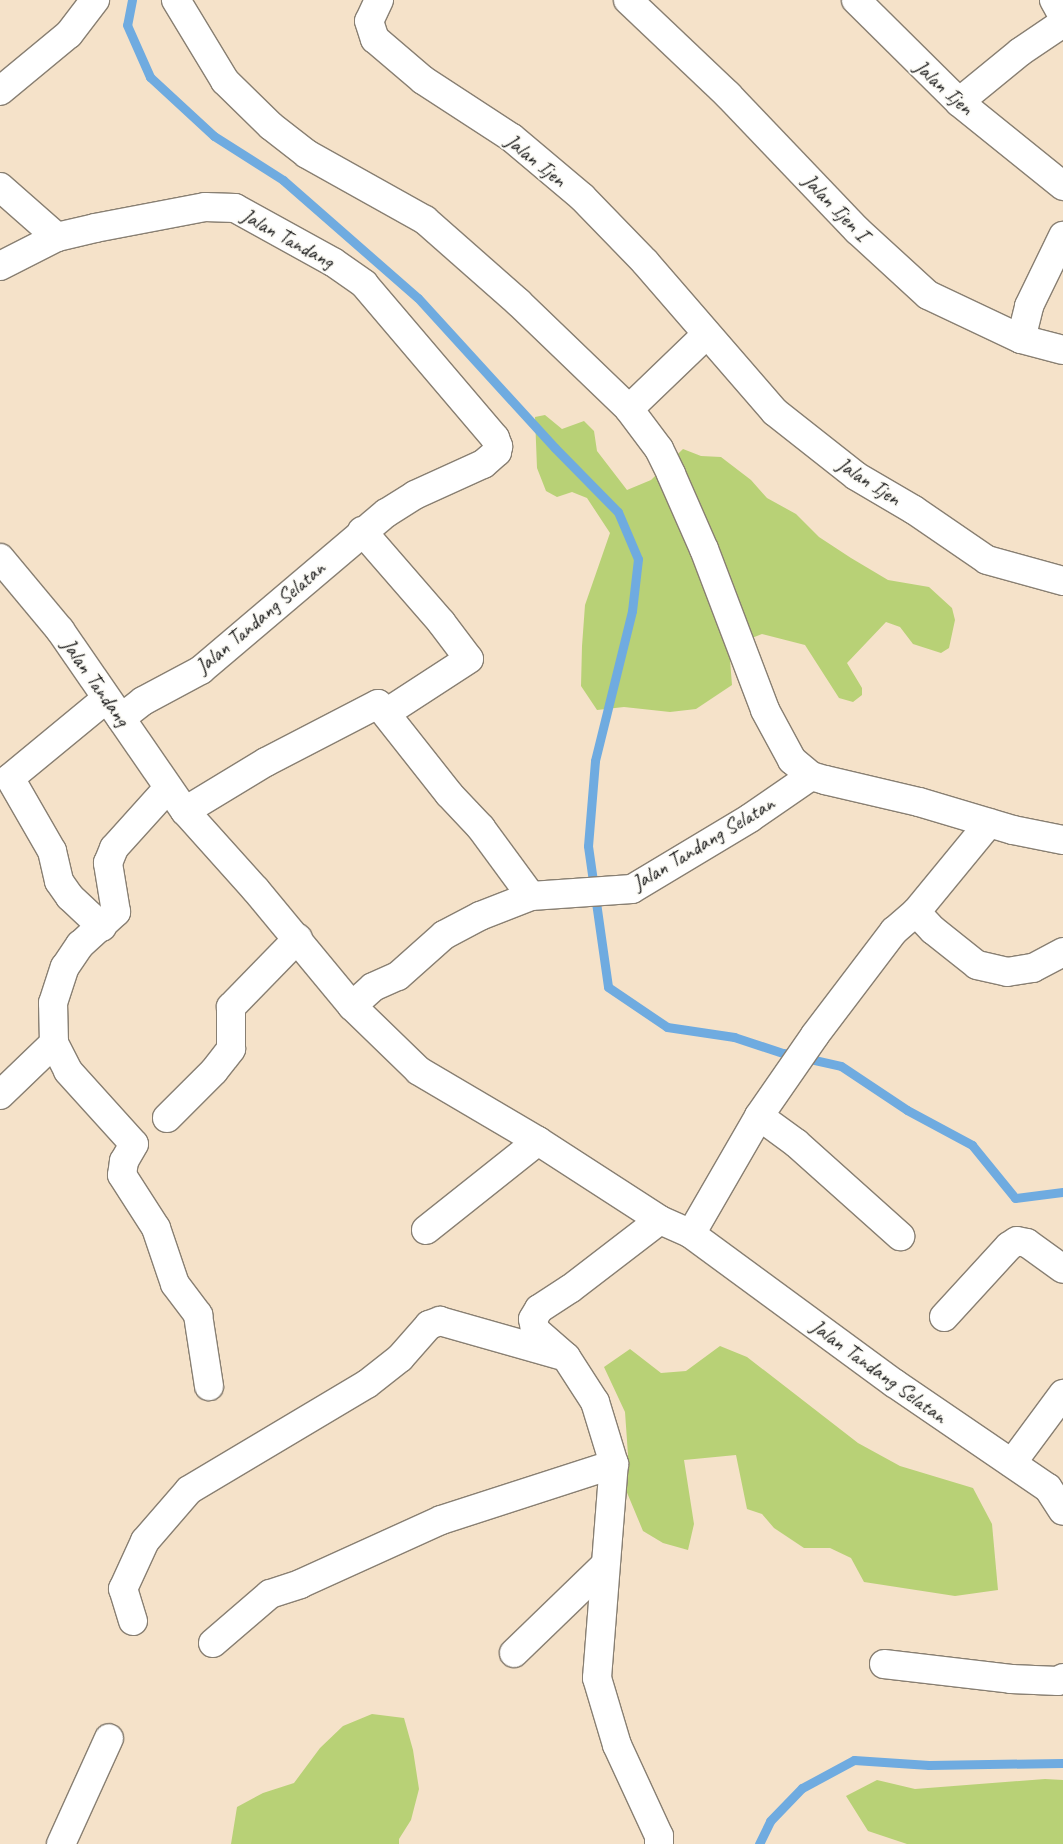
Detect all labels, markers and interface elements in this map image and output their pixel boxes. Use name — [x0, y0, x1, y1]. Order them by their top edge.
street label: Jalan Ijen — [909, 54, 979, 120]
street label: Jalan Ijen — [500, 128, 572, 192]
street label: Jalan Ijen I — [797, 168, 875, 246]
street label: Jalan Tandang — [237, 202, 339, 274]
street label: Jalan Ijen — [832, 451, 906, 511]
street label: Jalan Tandang Selatan — [190, 556, 330, 678]
street label: Jalan Tandang — [56, 633, 136, 731]
street label: Jalan Tandang Selatan — [628, 791, 778, 895]
street label: Jalan Tandang Selatan — [807, 1314, 951, 1428]

